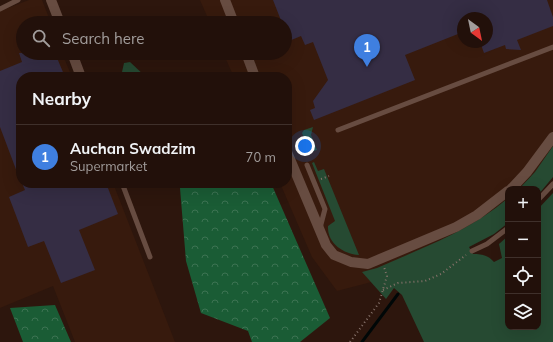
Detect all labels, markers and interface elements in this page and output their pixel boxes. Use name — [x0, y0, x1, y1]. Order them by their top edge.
north arrow — [457, 12, 493, 48]
search box — [16, 16, 292, 60]
icon: search — [30, 27, 52, 49]
text: Search here — [62, 29, 144, 48]
pin: 1 — [354, 34, 380, 67]
text: Nearby — [32, 88, 91, 109]
your location — [295, 136, 315, 156]
text: Auchan Swadzim — [70, 139, 196, 158]
text: 1 — [41, 149, 49, 165]
text: 70 m — [246, 149, 276, 165]
text: Supermarket — [70, 158, 147, 174]
map controls — [505, 186, 541, 330]
button: + — [505, 186, 541, 222]
button: − — [505, 222, 541, 258]
button: locate — [505, 258, 541, 294]
button: layers — [505, 294, 541, 330]

